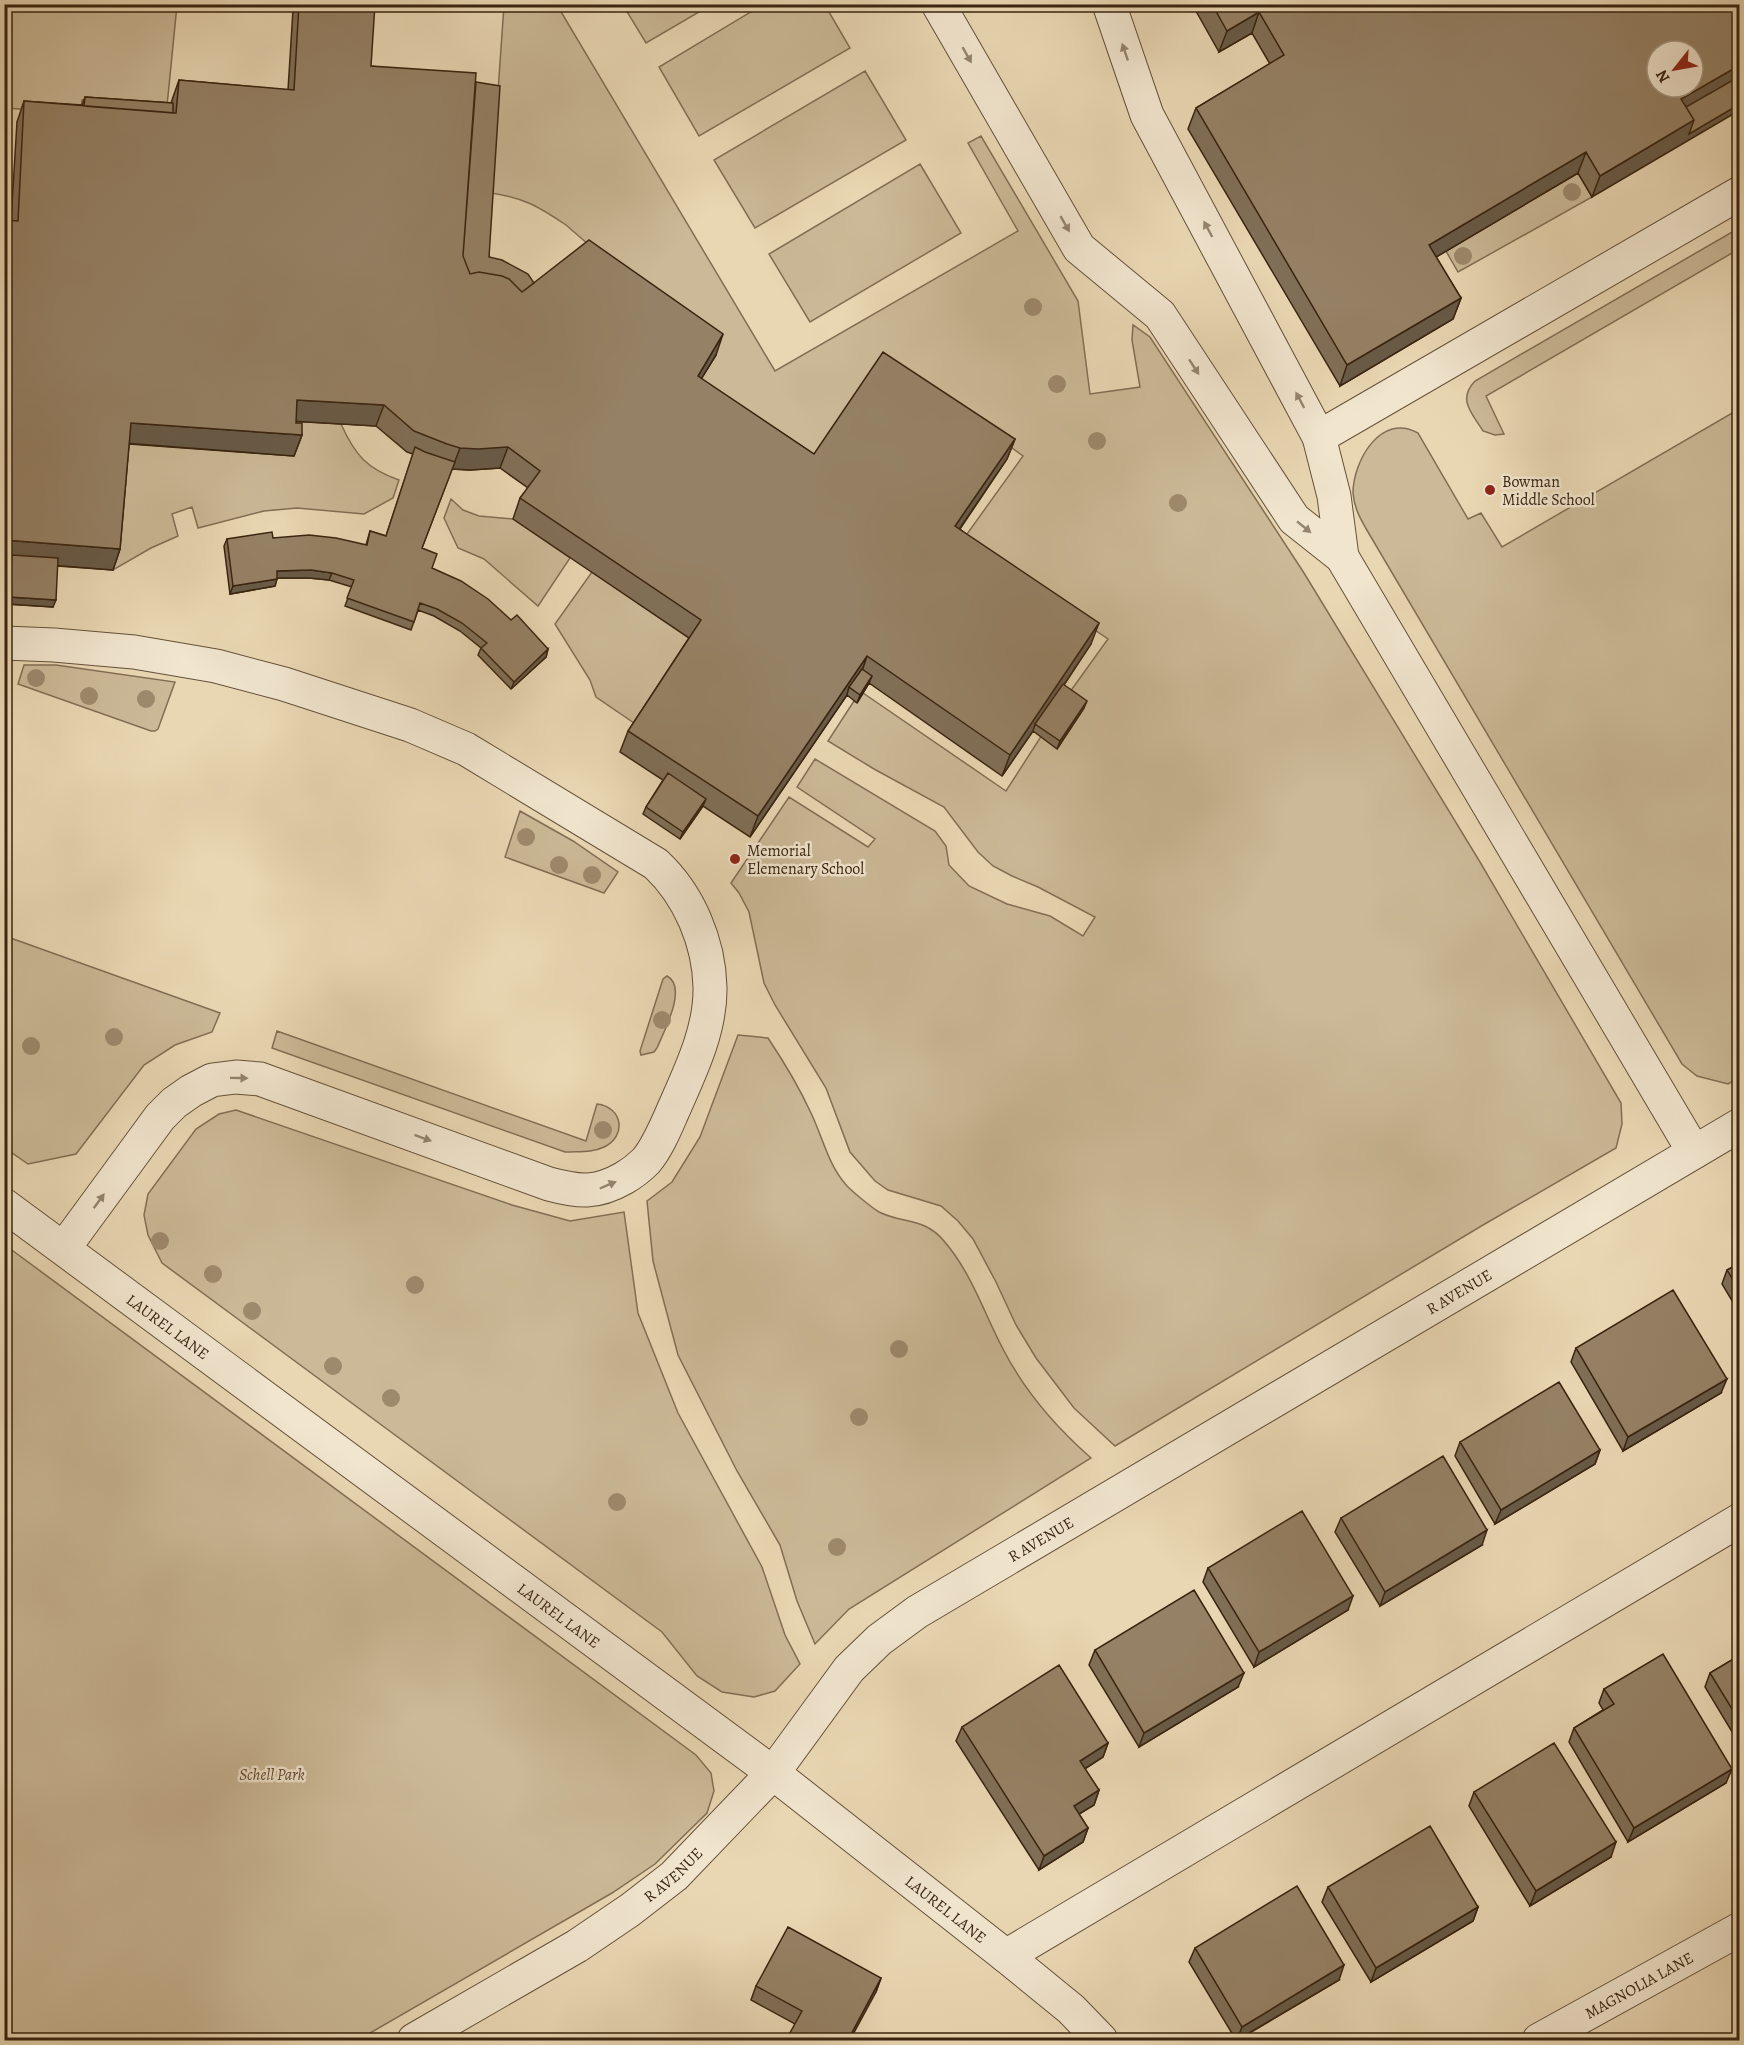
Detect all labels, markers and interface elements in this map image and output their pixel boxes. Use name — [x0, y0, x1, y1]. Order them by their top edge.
north arrow — [1645, 39, 1705, 99]
one-way arrow — [1120, 43, 1130, 61]
one-way arrow — [962, 47, 972, 64]
text: N — [1650, 65, 1675, 87]
one-way arrow — [1060, 216, 1070, 233]
one-way arrow — [1203, 220, 1213, 237]
one-way arrow — [1188, 358, 1200, 374]
one-way arrow — [1295, 392, 1305, 409]
place label: Bowman Middle School — [1502, 471, 1595, 511]
marker: Bowman Middle School — [1483, 483, 1497, 497]
one-way arrow — [1296, 520, 1312, 533]
place label: Memorial Elemenary School — [747, 840, 864, 880]
marker: Memorial Elemenary School — [728, 852, 742, 866]
one-way arrow — [229, 1073, 248, 1083]
one-way arrow — [414, 1134, 432, 1144]
one-way arrow — [600, 1180, 617, 1189]
one-way arrow — [93, 1193, 105, 1209]
street label: R AVENUE — [1422, 1264, 1496, 1320]
street label: LAUREL LANE — [122, 1289, 213, 1365]
street label: R AVENUE — [1004, 1512, 1078, 1568]
street label: LAUREL LANE — [512, 1578, 604, 1654]
park label: Schell Park — [239, 1764, 305, 1786]
street label: R AVENUE — [639, 1843, 708, 1908]
street label: LAUREL LANE — [900, 1871, 991, 1949]
street label: MAGNOLIA LANE — [1581, 1947, 1697, 2025]

